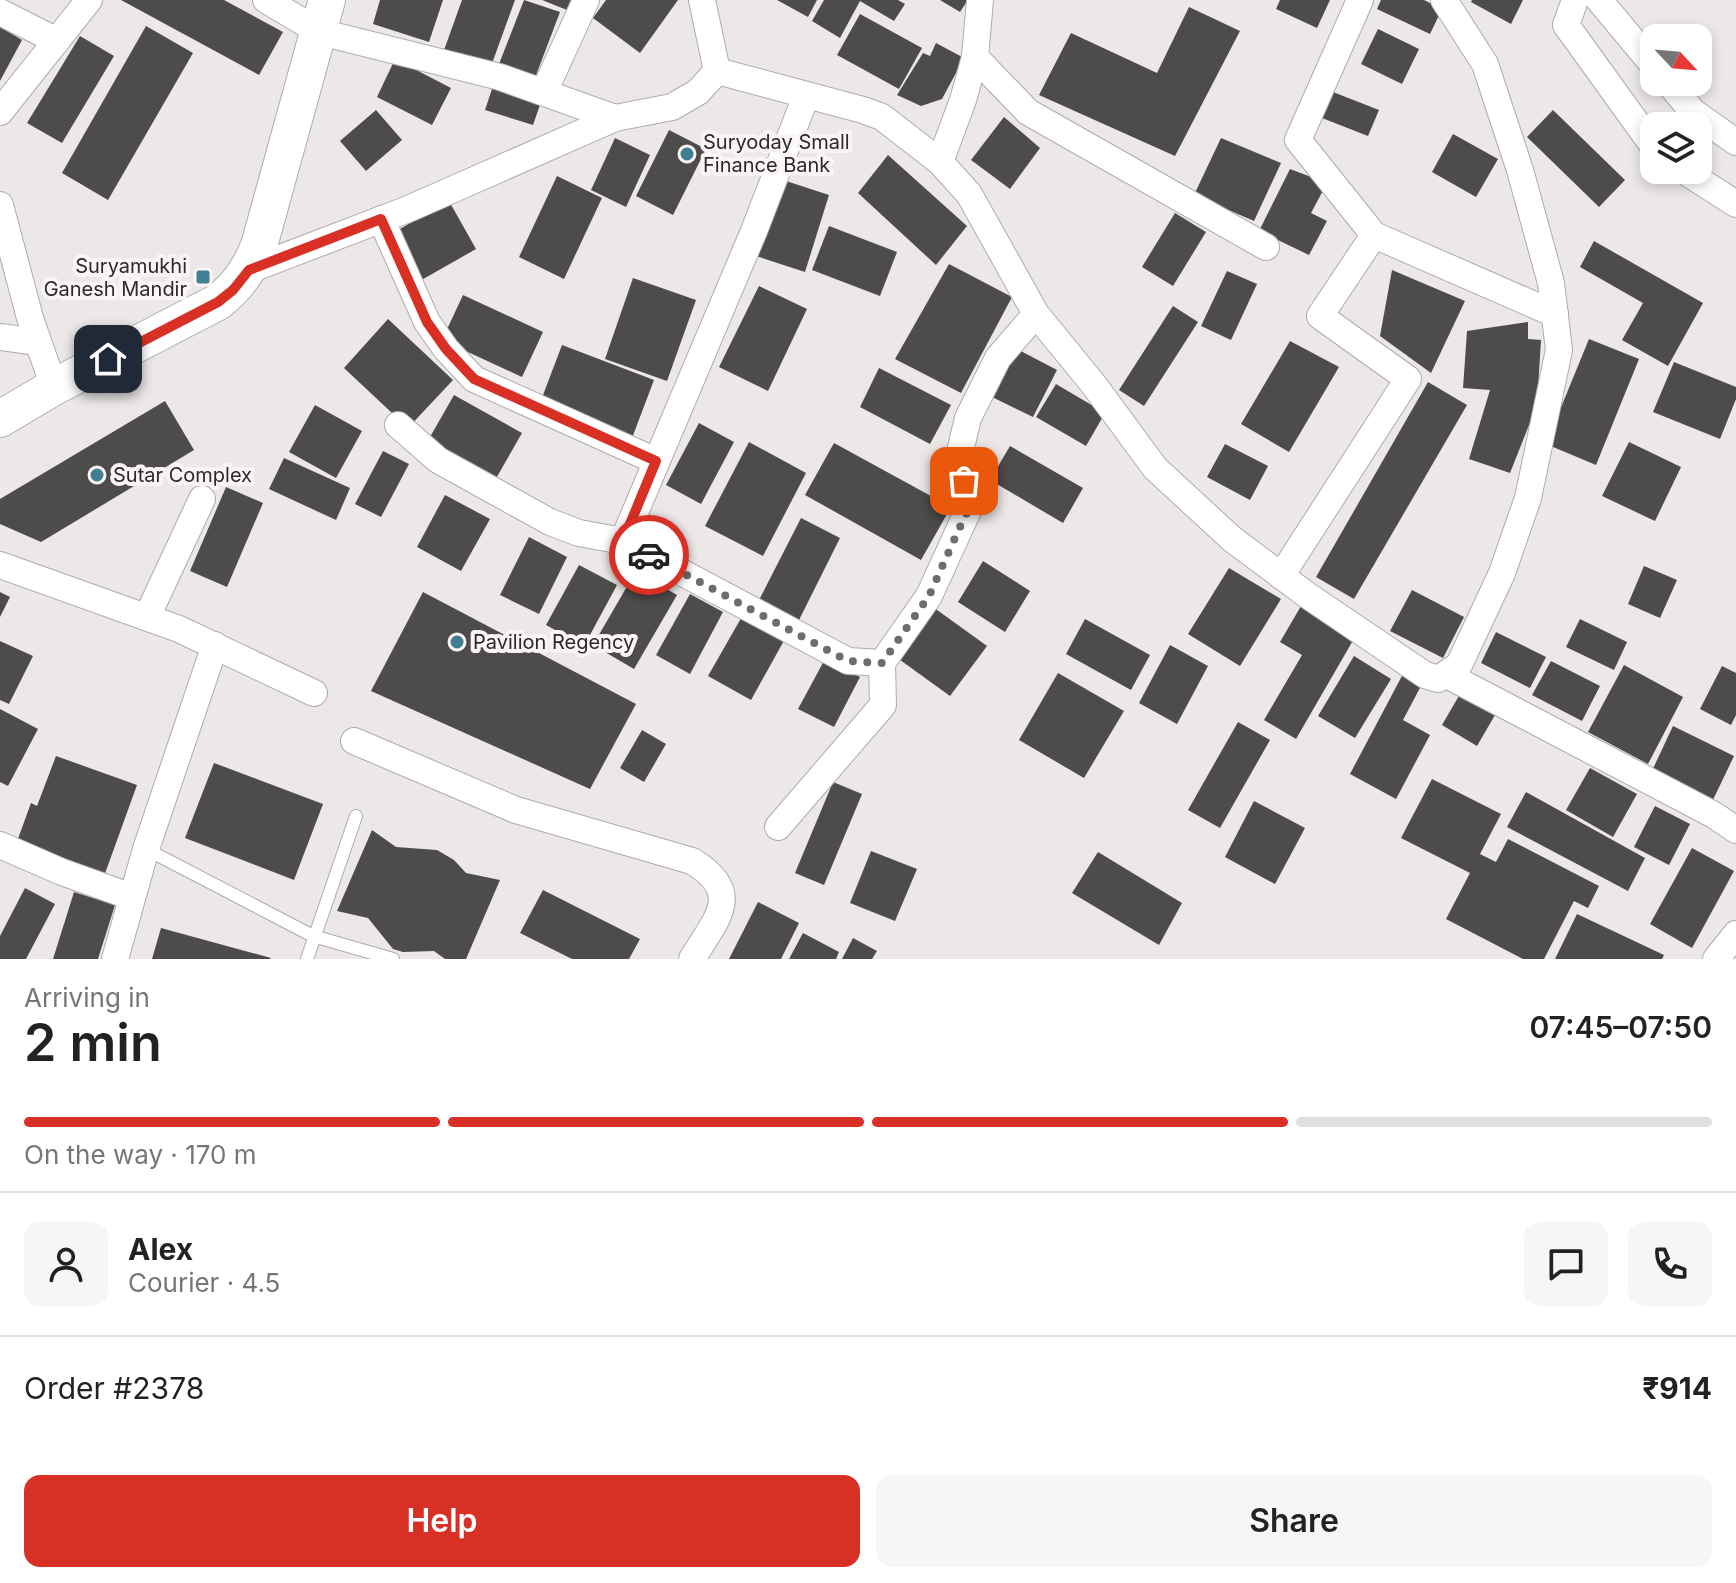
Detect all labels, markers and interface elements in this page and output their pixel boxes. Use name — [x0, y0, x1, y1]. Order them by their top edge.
north arrow — [1640, 24, 1712, 96]
map controls — [1640, 24, 1712, 184]
button: layers — [1640, 112, 1712, 184]
place label: Suryoday Small Finance Bank — [703, 130, 850, 177]
marker: Suryoday Small Finance Bank — [678, 145, 696, 163]
place label: Suryamukhi Ganesh Mandir — [44, 254, 187, 301]
marker: Suryamukhi Ganesh Mandir — [194, 268, 212, 286]
pin — [74, 325, 142, 393]
icon: home — [86, 337, 130, 381]
pin — [930, 447, 998, 515]
icon: bag — [942, 459, 986, 503]
place label: Sutar Complex — [113, 463, 252, 487]
marker: Sutar Complex — [88, 466, 106, 484]
courier — [609, 515, 689, 595]
icon: car — [627, 533, 671, 577]
place label: Pavilion Regency — [473, 630, 634, 654]
marker: Pavilion Regency — [448, 633, 466, 651]
text: Arriving in — [24, 982, 150, 1013]
text: 07:45–07:50 — [1529, 1009, 1712, 1045]
text: 2 min — [24, 1011, 162, 1074]
text: On the way · 170 m — [24, 1139, 257, 1170]
button: person — [24, 1222, 108, 1306]
button: chat — [1524, 1222, 1608, 1306]
button: phone — [1628, 1222, 1712, 1306]
text: Alex — [128, 1231, 193, 1267]
text: Courier · 4.5 — [128, 1267, 280, 1298]
text: Order #2378 — [24, 1370, 204, 1406]
text: ₹914 — [1642, 1370, 1712, 1406]
button: Help — [24, 1475, 860, 1567]
button: Share — [876, 1475, 1712, 1567]

